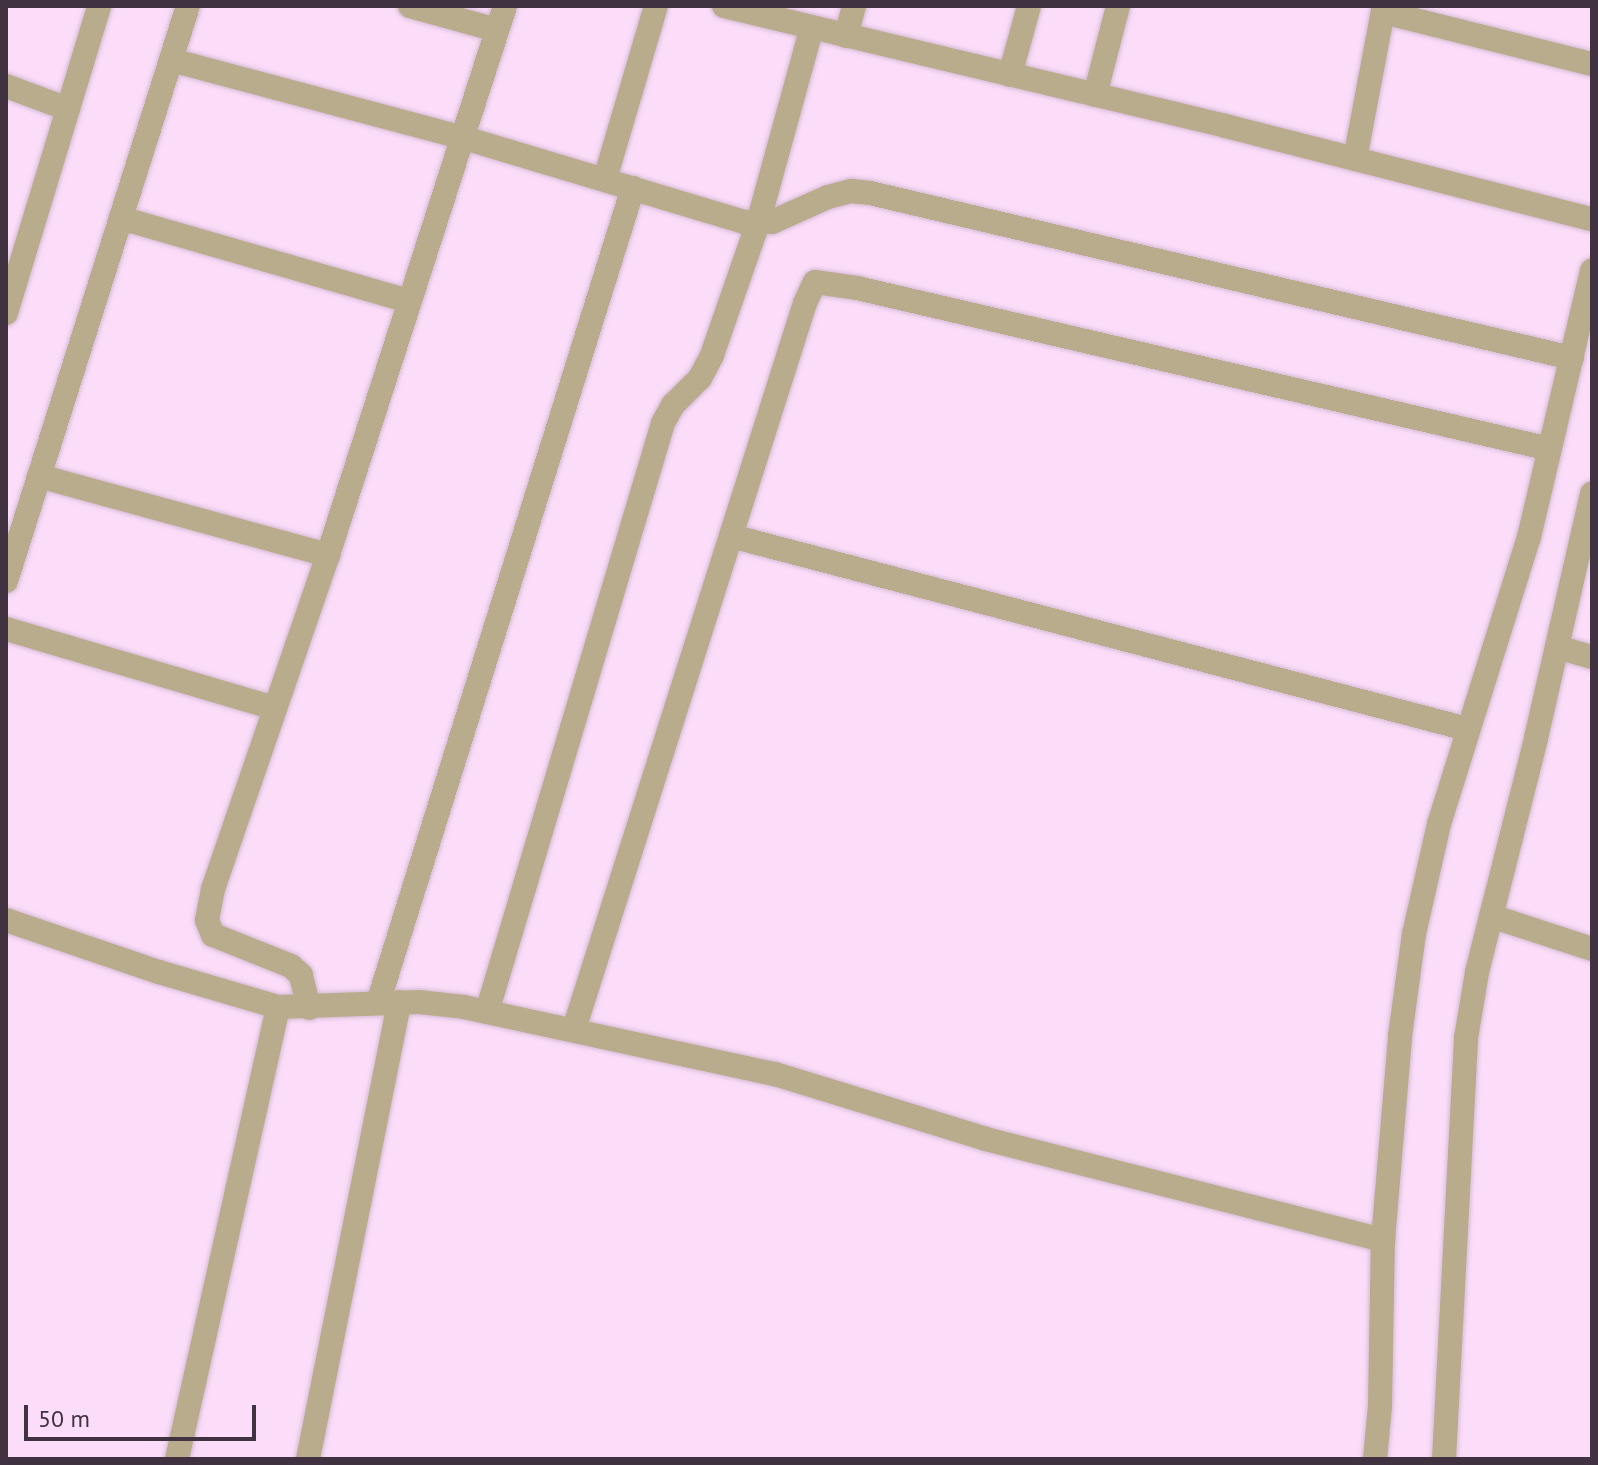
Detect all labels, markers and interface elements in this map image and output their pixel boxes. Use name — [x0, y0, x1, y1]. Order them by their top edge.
scale bar — [28, 1389, 260, 1439]
text: 50 m — [38, 1403, 90, 1434]

